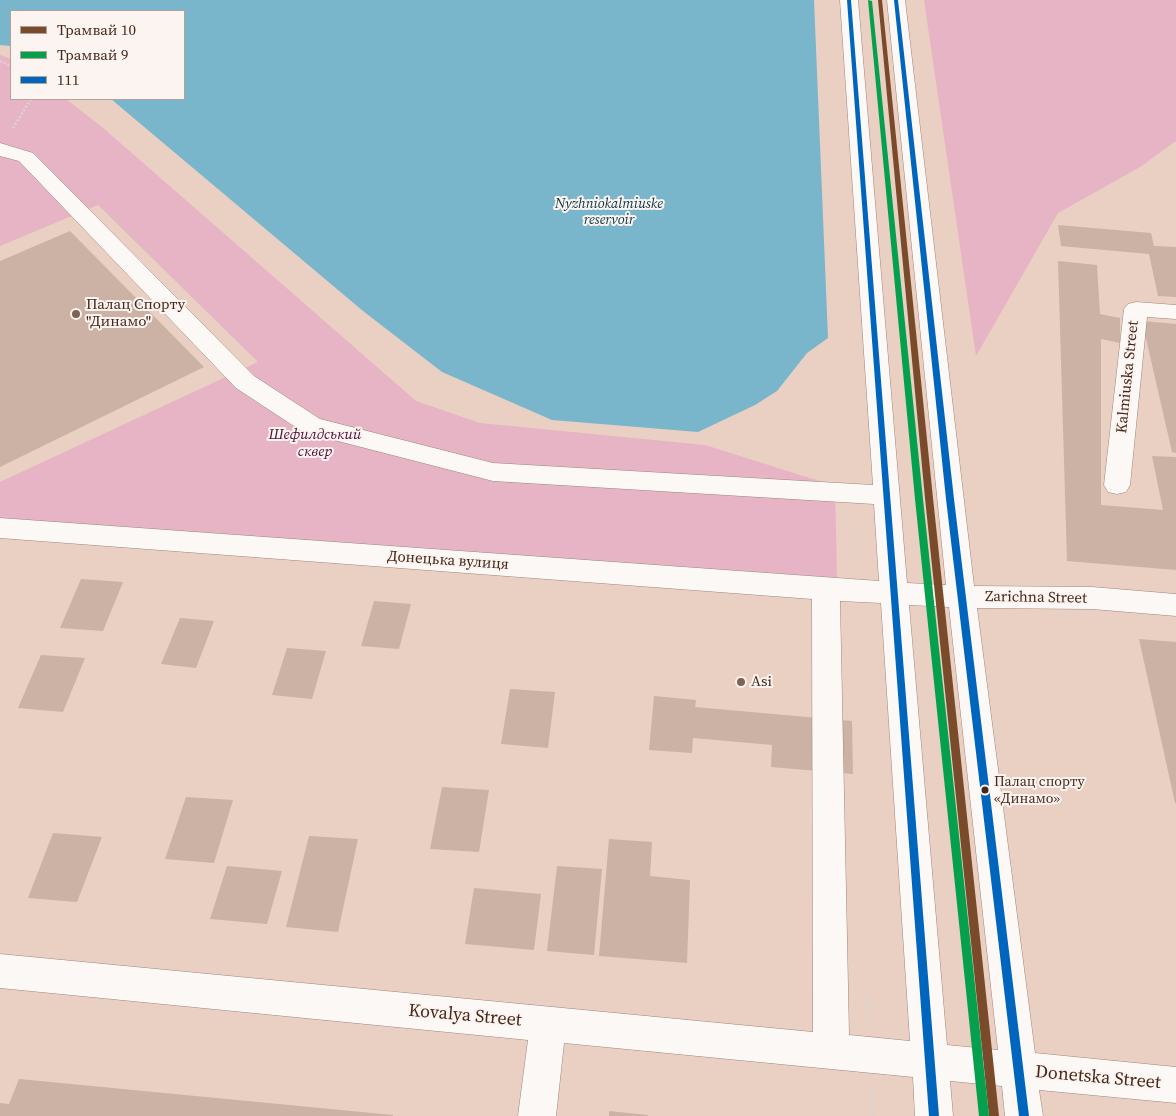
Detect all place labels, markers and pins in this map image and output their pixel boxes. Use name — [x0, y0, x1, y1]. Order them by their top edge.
place label: Палац Спорту "Динамо" — [86, 296, 185, 331]
marker: Палац Спорту "Динамо" — [70, 308, 82, 320]
place label: Asi — [751, 673, 772, 691]
marker: Asi — [735, 676, 747, 688]
place label: Палац спорту «Динамо» — [994, 774, 1085, 806]
marker: Палац спорту «Динамо» — [980, 785, 990, 795]

